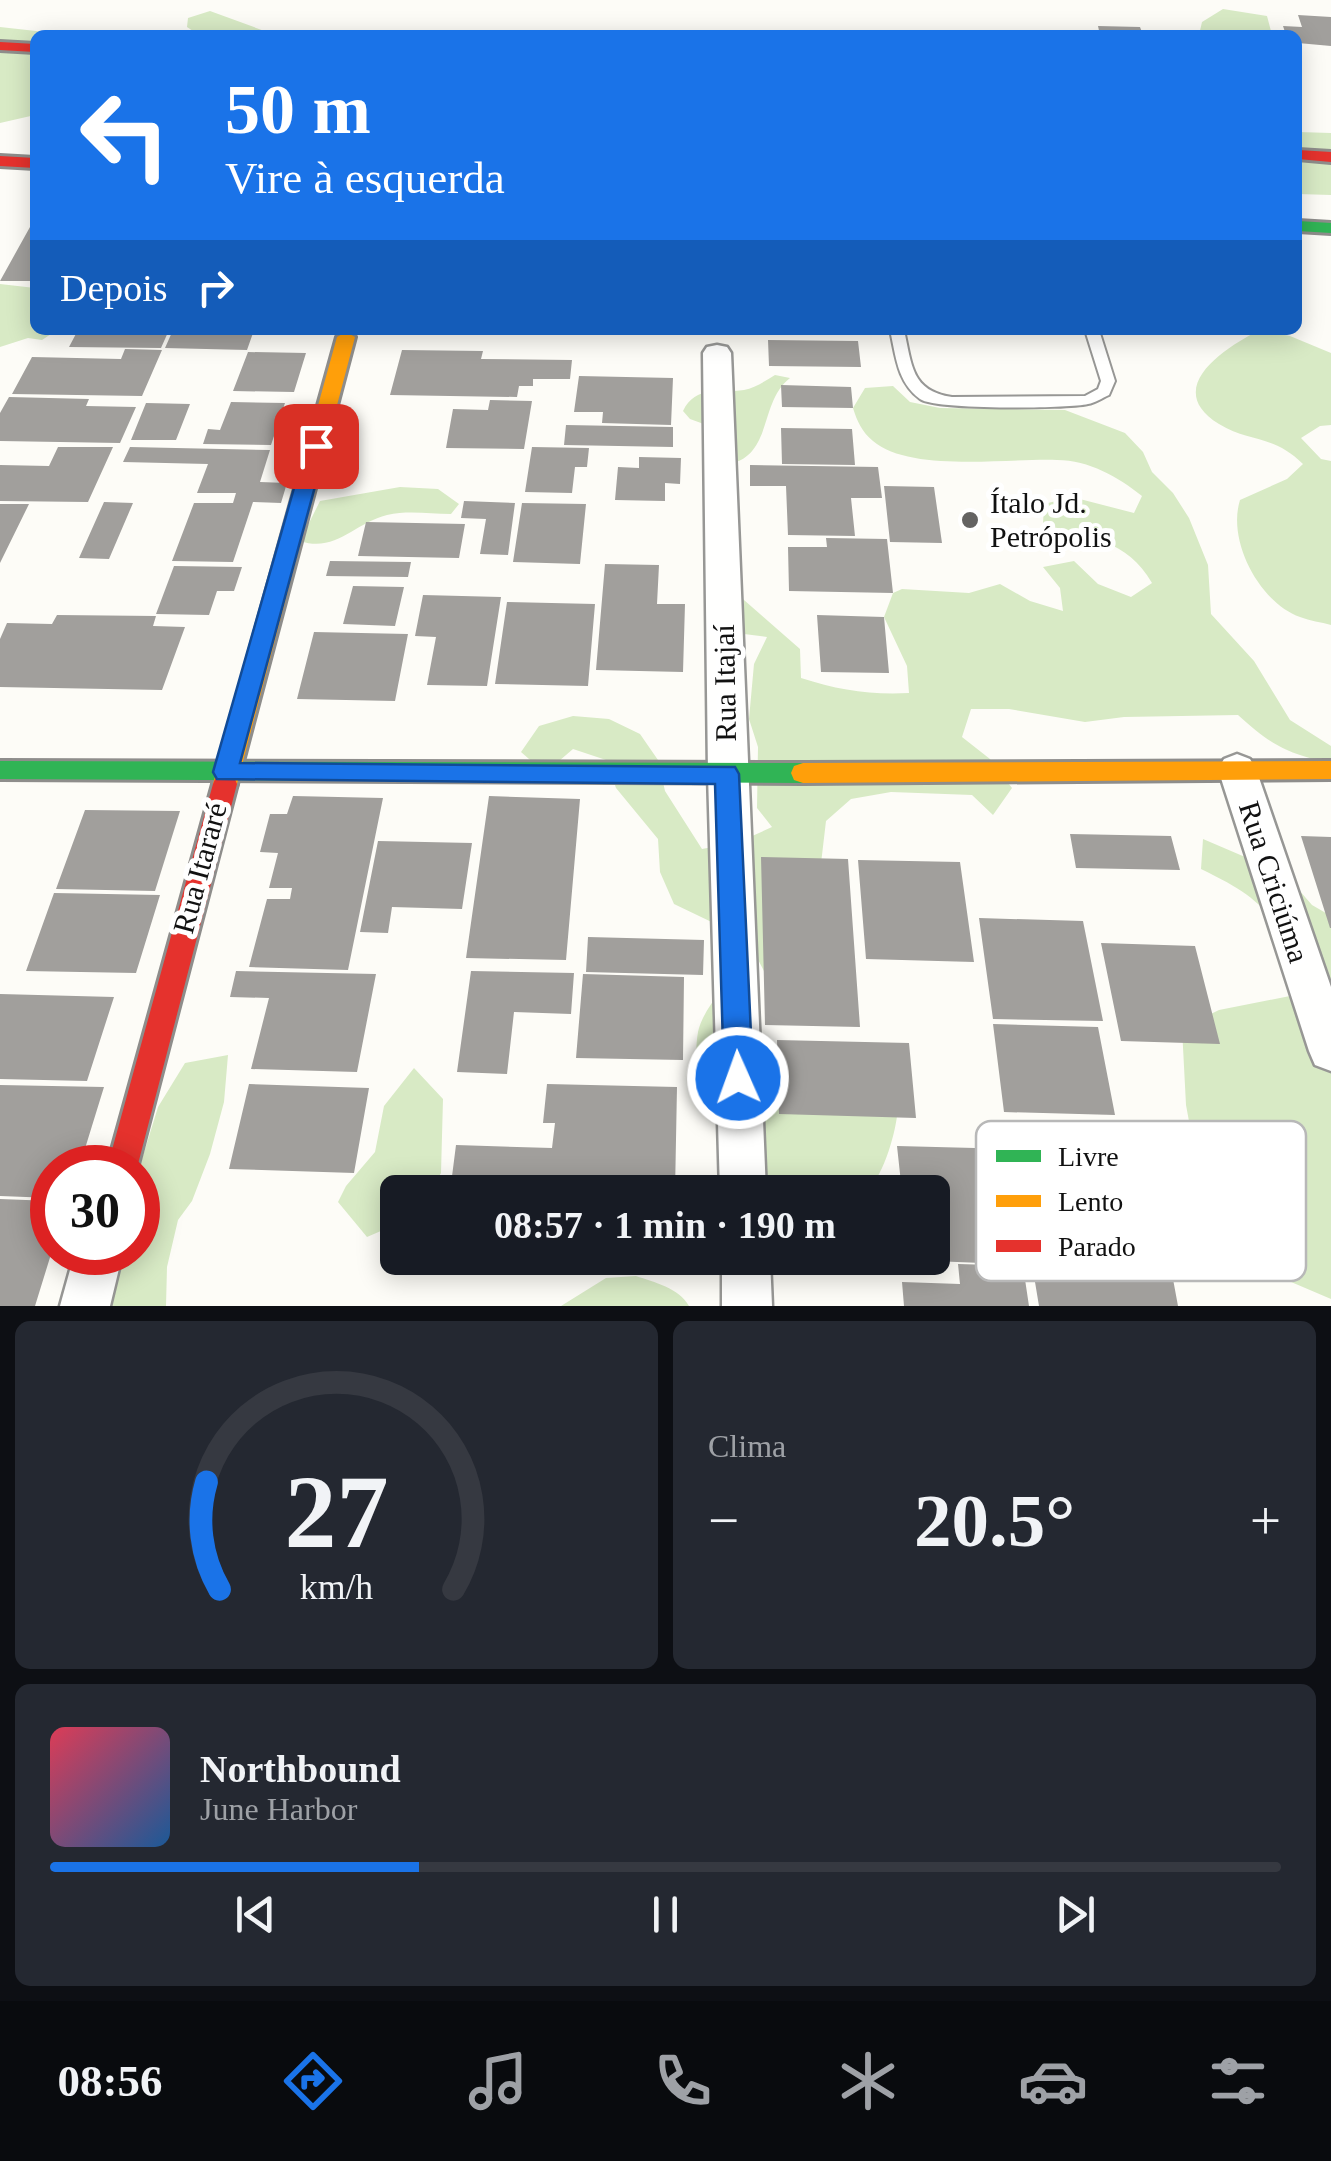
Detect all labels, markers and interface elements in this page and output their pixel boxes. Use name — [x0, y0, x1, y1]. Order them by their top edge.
icon: left — [60, 70, 190, 200]
text: 50 m — [225, 71, 371, 148]
text: Vire à esquerda — [225, 153, 505, 203]
icon: right — [188, 260, 243, 315]
text: Depois — [60, 267, 168, 309]
pin — [274, 404, 359, 489]
icon: arrive — [289, 419, 344, 474]
place label: Ítalo Jd. Petrópolis — [990, 486, 1112, 553]
marker: Ítalo Jd. Petrópolis — [959, 509, 981, 531]
street label: Rua Itajaí — [707, 623, 742, 742]
street label: Rua Criciúma — [1233, 797, 1316, 967]
street label: Rua Itararé — [166, 799, 233, 937]
position arrow — [686, 1026, 790, 1130]
legend — [976, 1121, 1306, 1281]
text: Livre — [1058, 1141, 1119, 1172]
speed limit sign: 30 — [30, 1145, 160, 1275]
text: Lento — [1058, 1186, 1123, 1217]
text: 08:57 · 1 min · 190 m — [494, 1204, 836, 1246]
text: Parado — [1058, 1231, 1136, 1262]
text: Clima — [708, 1428, 786, 1464]
text: 27 — [285, 1454, 389, 1569]
text: 20.5° — [914, 1479, 1075, 1562]
text: − — [708, 1490, 739, 1551]
text: + — [1250, 1490, 1281, 1551]
text: km/h — [300, 1567, 373, 1607]
text: Northbound — [200, 1748, 401, 1790]
text: June Harbor — [200, 1791, 357, 1827]
icon: previous — [228, 1887, 283, 1942]
icon: pause — [638, 1887, 693, 1942]
icon: next — [1048, 1887, 1103, 1942]
icon: directions — [278, 2046, 348, 2116]
icon: music — [463, 2046, 533, 2116]
icon: phone — [648, 2046, 718, 2116]
icon: climate — [833, 2046, 903, 2116]
icon: car — [1018, 2046, 1088, 2116]
icon: filters — [1203, 2046, 1273, 2116]
text: 08:56 — [58, 2056, 163, 2106]

